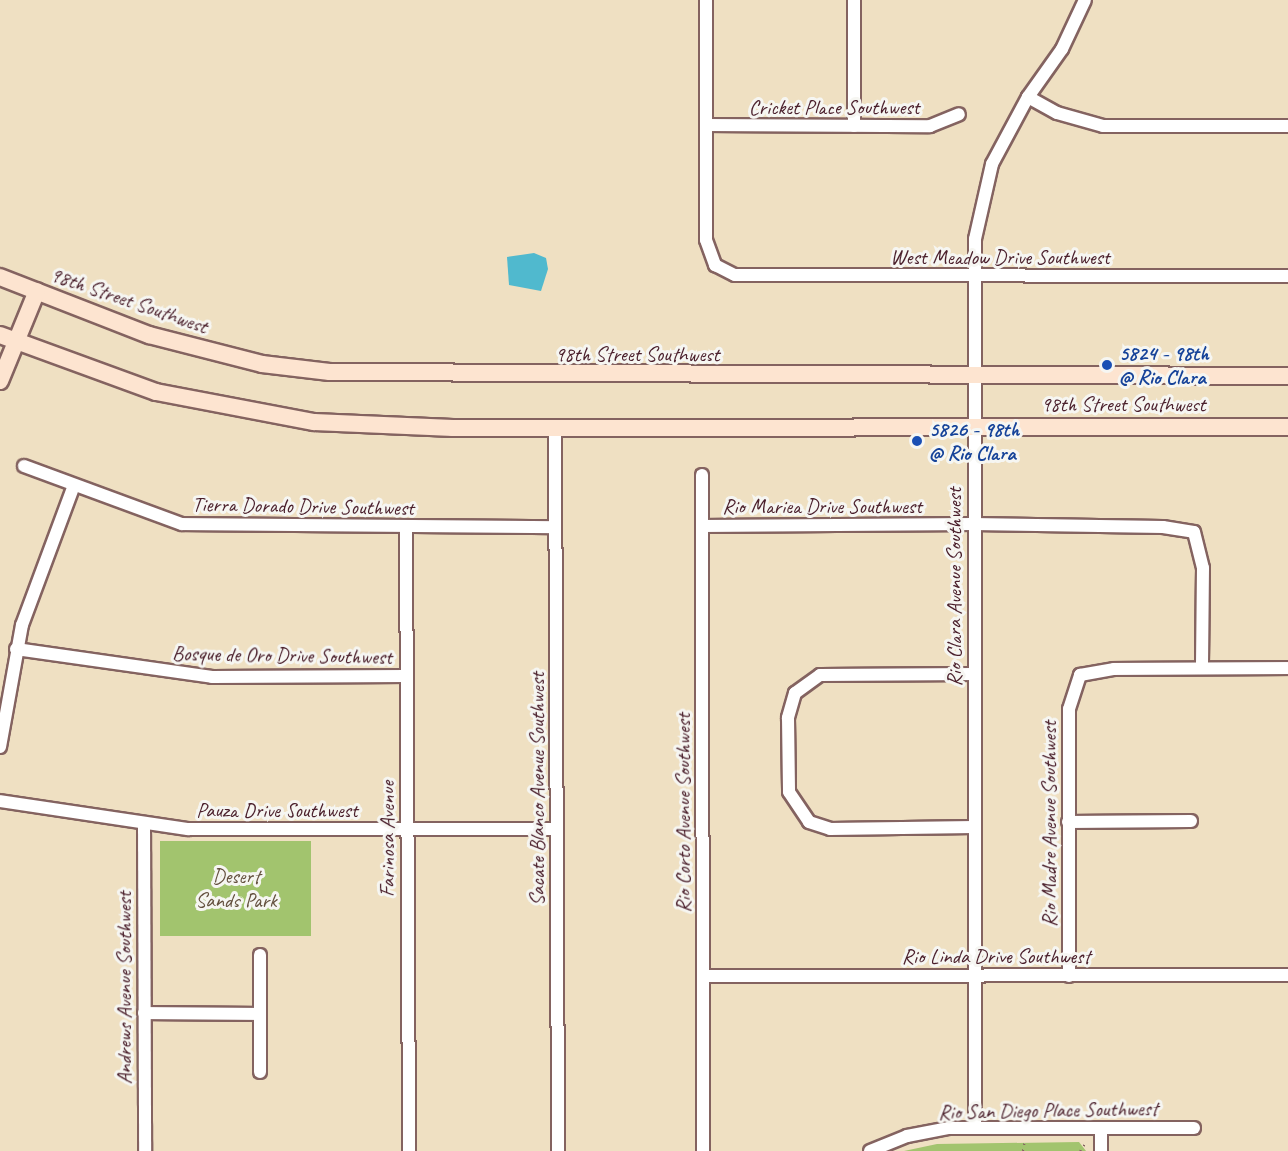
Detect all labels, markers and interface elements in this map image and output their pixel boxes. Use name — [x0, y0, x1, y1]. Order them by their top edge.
street label: Cricket Place Southwest — [749, 94, 919, 120]
street label: West Meadow Drive Southwest — [890, 244, 1110, 270]
street label: 98th Street Southwest — [47, 261, 211, 339]
place label: 5824 - 98th @ Rio Clara — [1119, 340, 1209, 390]
street label: 98th Street Southwest — [555, 341, 719, 367]
marker: 5824 - 98th @ Rio Clara — [1100, 358, 1114, 372]
street label: 98th Street Southwest — [1041, 391, 1205, 417]
place label: 5826 - 98th @ Rio Clara — [929, 416, 1019, 466]
marker: 5826 - 98th @ Rio Clara — [910, 434, 924, 448]
street label: Rio Clara Avenue Southwest — [941, 488, 967, 686]
street label: Tierra Dorado Drive Southwest — [192, 491, 414, 521]
street label: Rio Mariea Drive Southwest — [722, 493, 922, 519]
street label: Bosque de Oro Drive Southwest — [172, 640, 392, 670]
street label: Sacate Blanco Avenue Southwest — [524, 672, 550, 906]
street label: Rio Corto Avenue Southwest — [670, 714, 696, 912]
street label: Rio Madre Avenue Southwest — [1036, 721, 1062, 927]
street label: Farinosa Avenue — [374, 781, 400, 897]
street label: Pauza Drive Southwest — [196, 797, 358, 823]
park label: Desert Sands Park — [195, 863, 277, 913]
street label: Andrews Avenue Southwest — [111, 892, 137, 1084]
street label: Rio Linda Drive Southwest — [902, 943, 1090, 969]
street label: Rio San Diego Place Southwest — [938, 1095, 1158, 1125]

